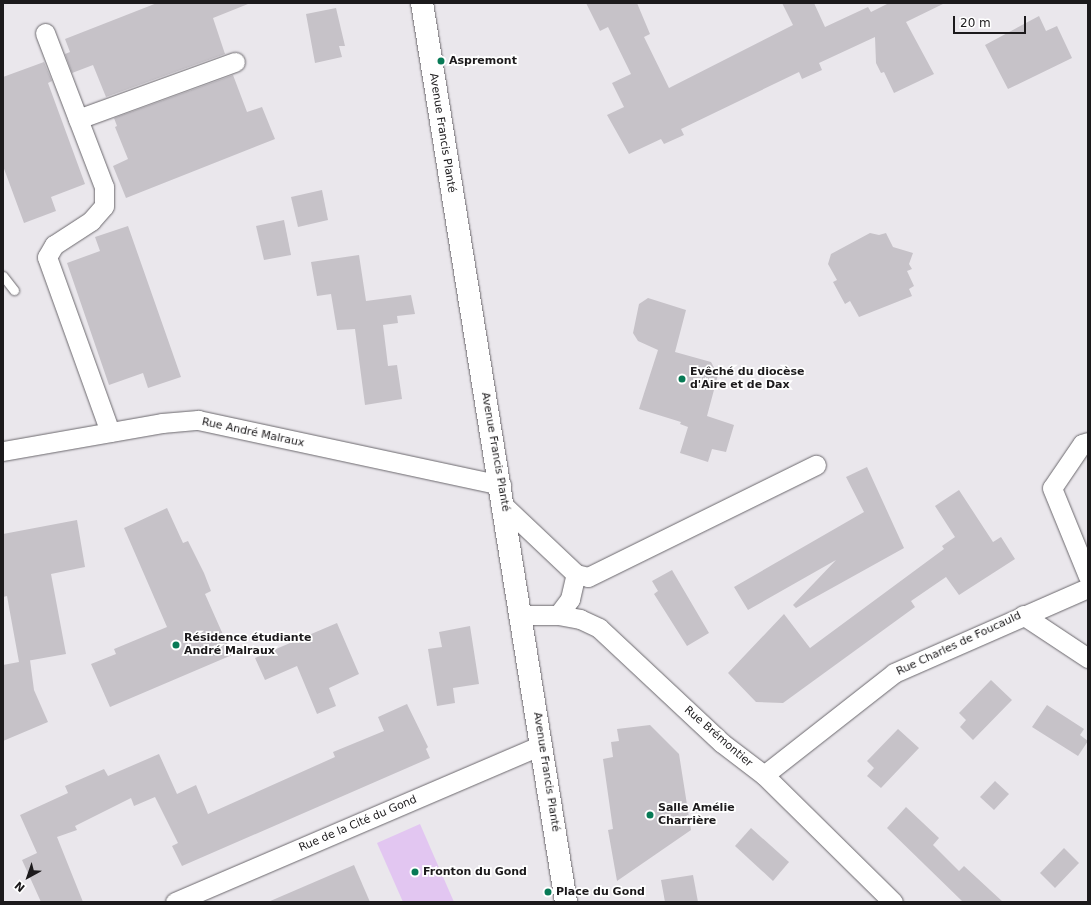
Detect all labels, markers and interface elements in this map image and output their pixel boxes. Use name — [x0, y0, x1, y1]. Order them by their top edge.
scale bar — [955, 8, 1028, 34]
text: 20 m — [960, 16, 991, 30]
place label: Aspremont — [449, 54, 517, 68]
marker: Aspremont — [436, 56, 446, 66]
street label: Avenue Francis Planté — [426, 72, 458, 194]
place label: Evêché du diocèse d'Aire et de Dax — [690, 366, 805, 392]
marker: Evêché du diocèse d'Aire et de Dax — [677, 374, 687, 384]
street label: Avenue Francis Planté — [478, 391, 512, 513]
street label: Rue André Malraux — [201, 416, 305, 450]
street label: Rue Charles de Foucauld — [895, 609, 1023, 679]
place label: Résidence étudiante André Malraux — [184, 632, 311, 658]
marker: Résidence étudiante André Malraux — [171, 640, 181, 650]
street label: Rue Brémontier — [681, 704, 755, 770]
street label: Avenue Francis Planté — [530, 711, 562, 833]
street label: Rue de la Cité du Gond — [297, 793, 419, 855]
place label: Salle Amélie Charrière — [658, 802, 735, 828]
marker: Salle Amélie Charrière — [645, 810, 655, 820]
north arrow — [8, 857, 48, 897]
place label: Fronton du Gond — [423, 865, 527, 879]
marker: Fronton du Gond — [410, 867, 420, 877]
text: N — [12, 879, 28, 895]
place label: Place du Gond — [556, 885, 645, 899]
marker: Place du Gond — [543, 887, 553, 897]

